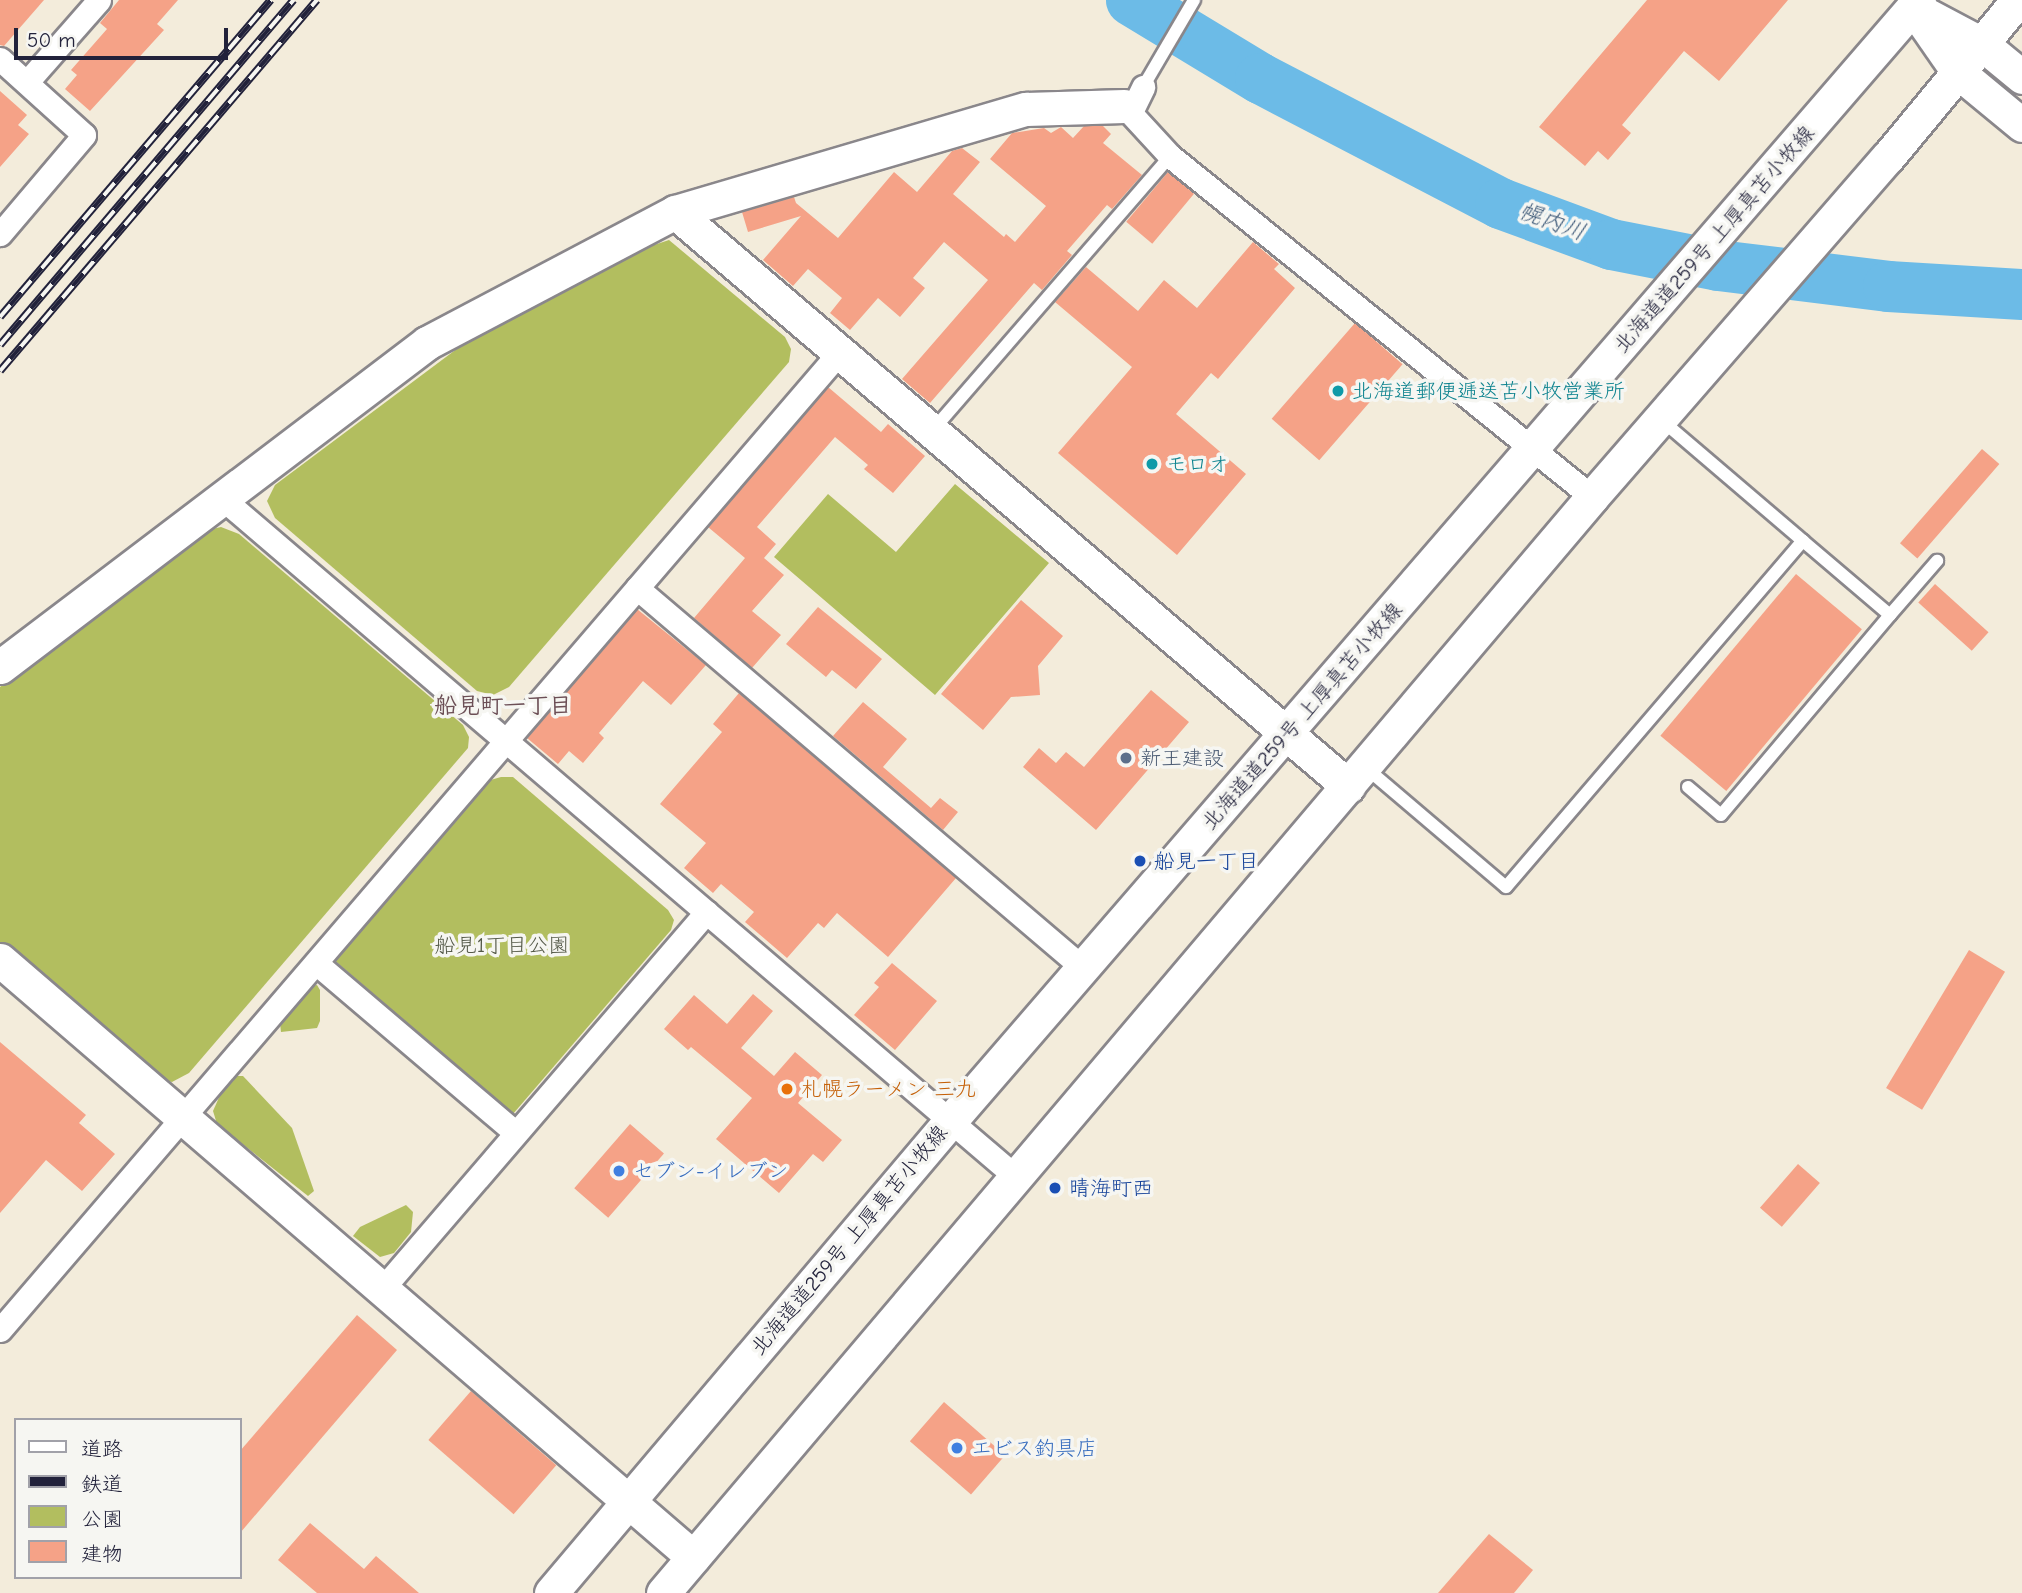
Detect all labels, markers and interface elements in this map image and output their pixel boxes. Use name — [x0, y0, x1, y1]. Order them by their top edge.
scale bar — [18, 14, 231, 58]
text: 50 m — [27, 28, 76, 52]
street label: 北海道道259号 上厚真苫小牧線 — [1609, 120, 1819, 358]
water label: 幌内川 — [1515, 197, 1589, 247]
place label: 北海道郵便逓送苫小牧営業所 — [1352, 378, 1625, 404]
marker: 北海道郵便逓送苫小牧営業所 — [1330, 383, 1346, 399]
place label: モロオ — [1166, 451, 1229, 477]
marker: モロオ — [1144, 456, 1160, 472]
street label: 北海道道259号 上厚真苫小牧線 — [1197, 597, 1407, 835]
district label: 船見町一丁目 — [434, 692, 572, 720]
place label: 新王建設 — [1140, 745, 1224, 771]
marker: 新王建設 — [1118, 750, 1134, 766]
place label: 船見一丁目 — [1154, 848, 1259, 874]
marker: 船見一丁目 — [1132, 853, 1148, 869]
park label: 船見1丁目公園 — [435, 932, 569, 958]
place label: 札幌ラーメン 三九 — [801, 1076, 976, 1102]
marker: 札幌ラーメン 三九 — [779, 1081, 795, 1097]
street label: 北海道道259号 上厚真苫小牧線 — [745, 1120, 953, 1360]
place label: セブン-イレブン — [633, 1158, 788, 1184]
marker: セブン-イレブン — [611, 1163, 627, 1179]
place label: 晴海町西 — [1069, 1175, 1153, 1201]
marker: 晴海町西 — [1047, 1180, 1063, 1196]
legend — [14, 1418, 242, 1579]
place label: エビス釣具店 — [971, 1435, 1097, 1461]
text: 道路 — [81, 1437, 123, 1461]
marker: エビス釣具店 — [949, 1440, 965, 1456]
text: 鉄道 — [81, 1472, 123, 1496]
text: 公園 — [81, 1507, 123, 1531]
text: 建物 — [81, 1542, 123, 1566]

